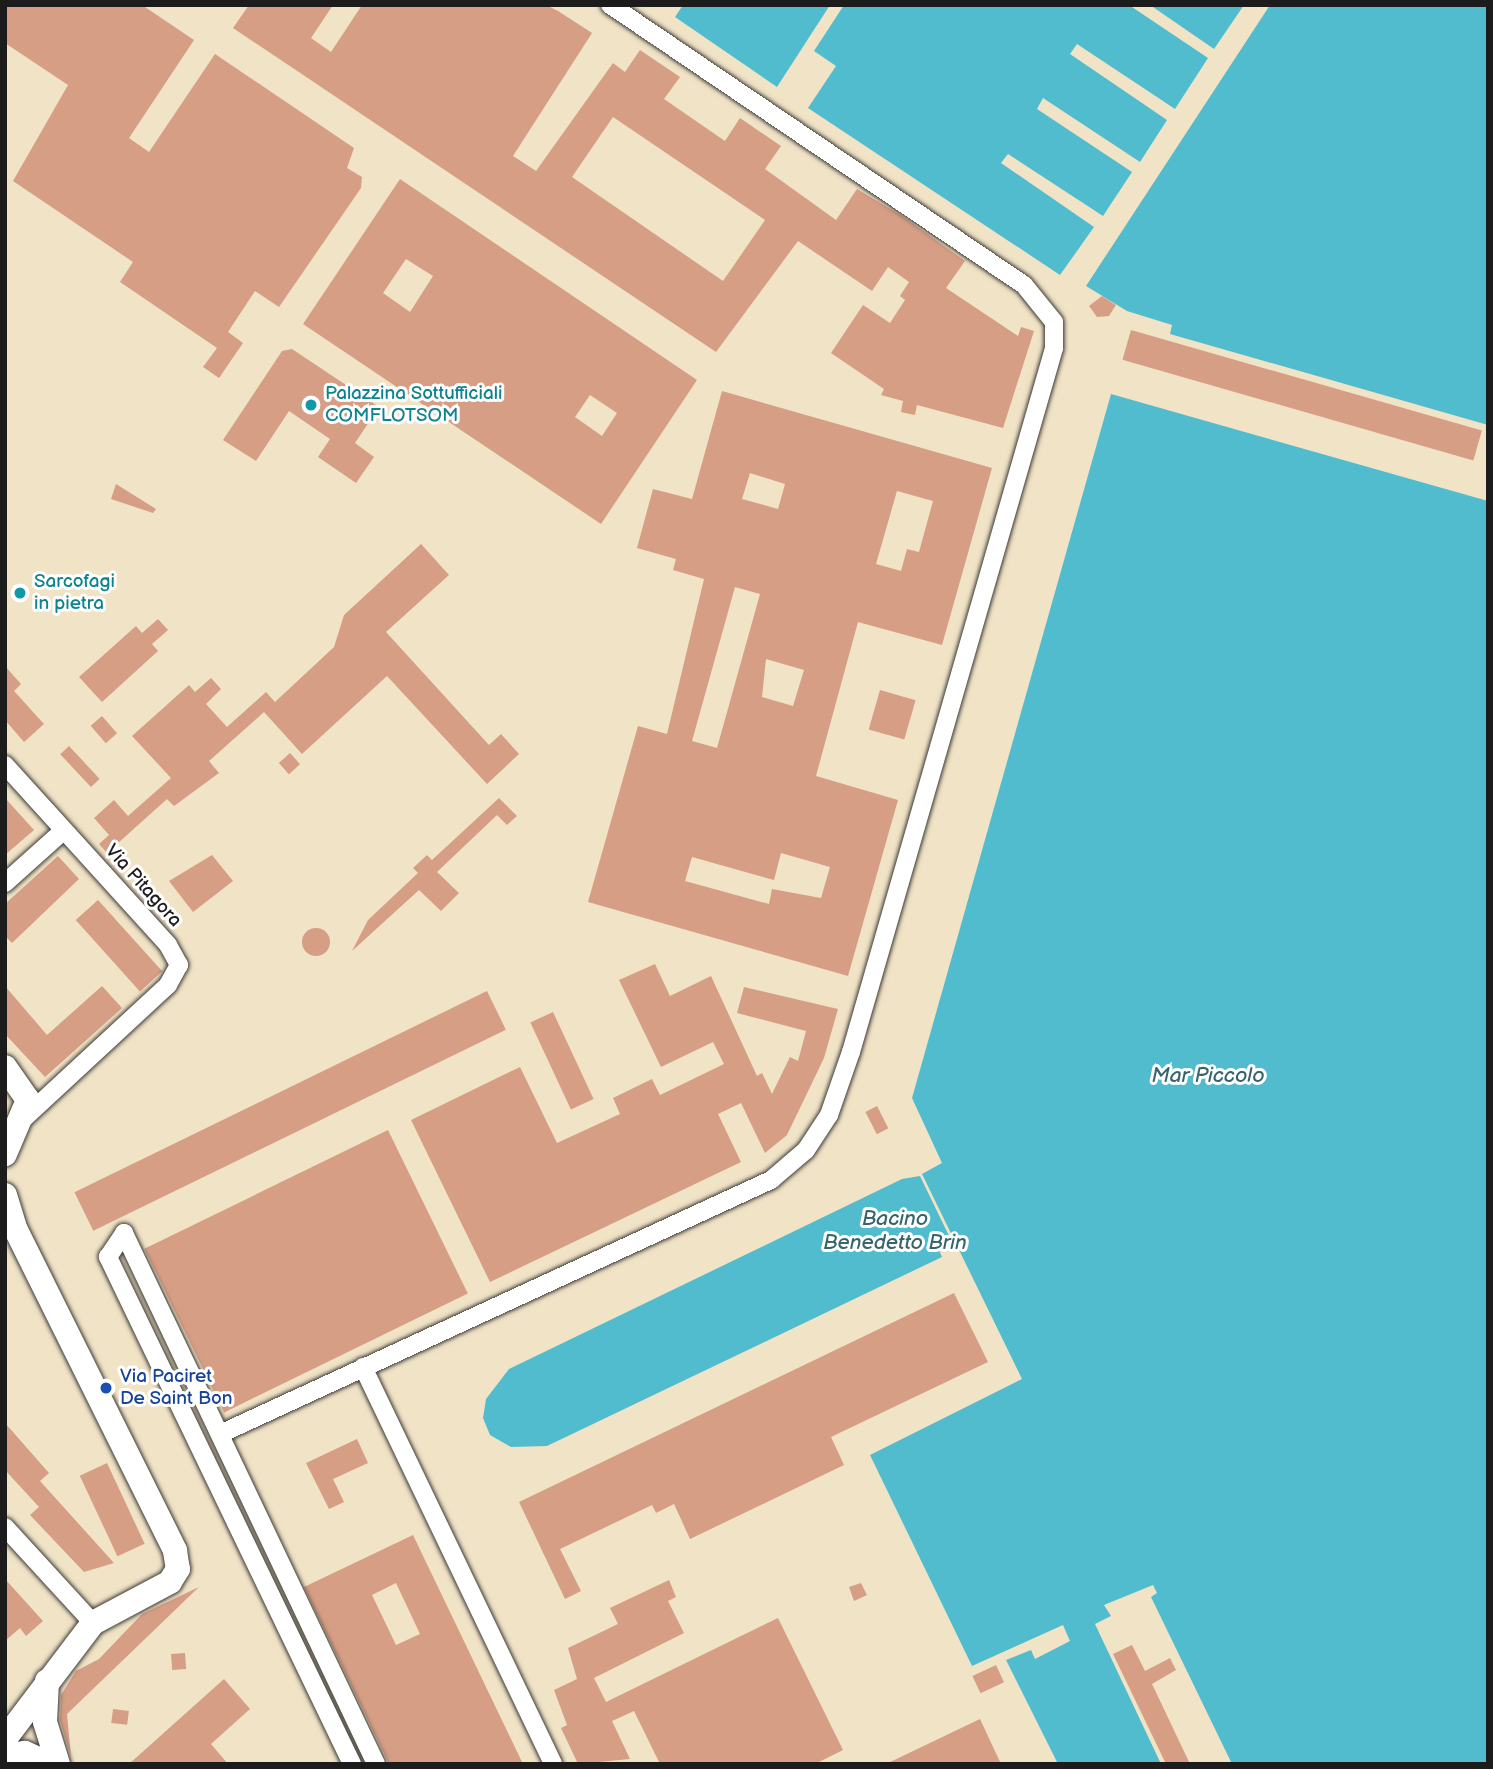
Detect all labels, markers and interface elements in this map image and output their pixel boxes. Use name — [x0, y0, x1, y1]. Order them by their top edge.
place label: Palazzina Sottufficiali COMFLOTSOM — [325, 383, 503, 427]
marker: Palazzina Sottufficiali COMFLOTSOM — [303, 397, 319, 413]
place label: Sarcofagi in pietra — [34, 571, 115, 615]
marker: Sarcofagi in pietra — [12, 585, 28, 601]
street label: Via Pitagora — [100, 840, 186, 932]
water label: Mar Piccolo — [1152, 1063, 1264, 1089]
water label: Bacino Benedetto Brin — [823, 1206, 967, 1256]
place label: Via Paciret De Saint Bon — [120, 1366, 233, 1410]
marker: Via Paciret De Saint Bon — [98, 1380, 114, 1396]

